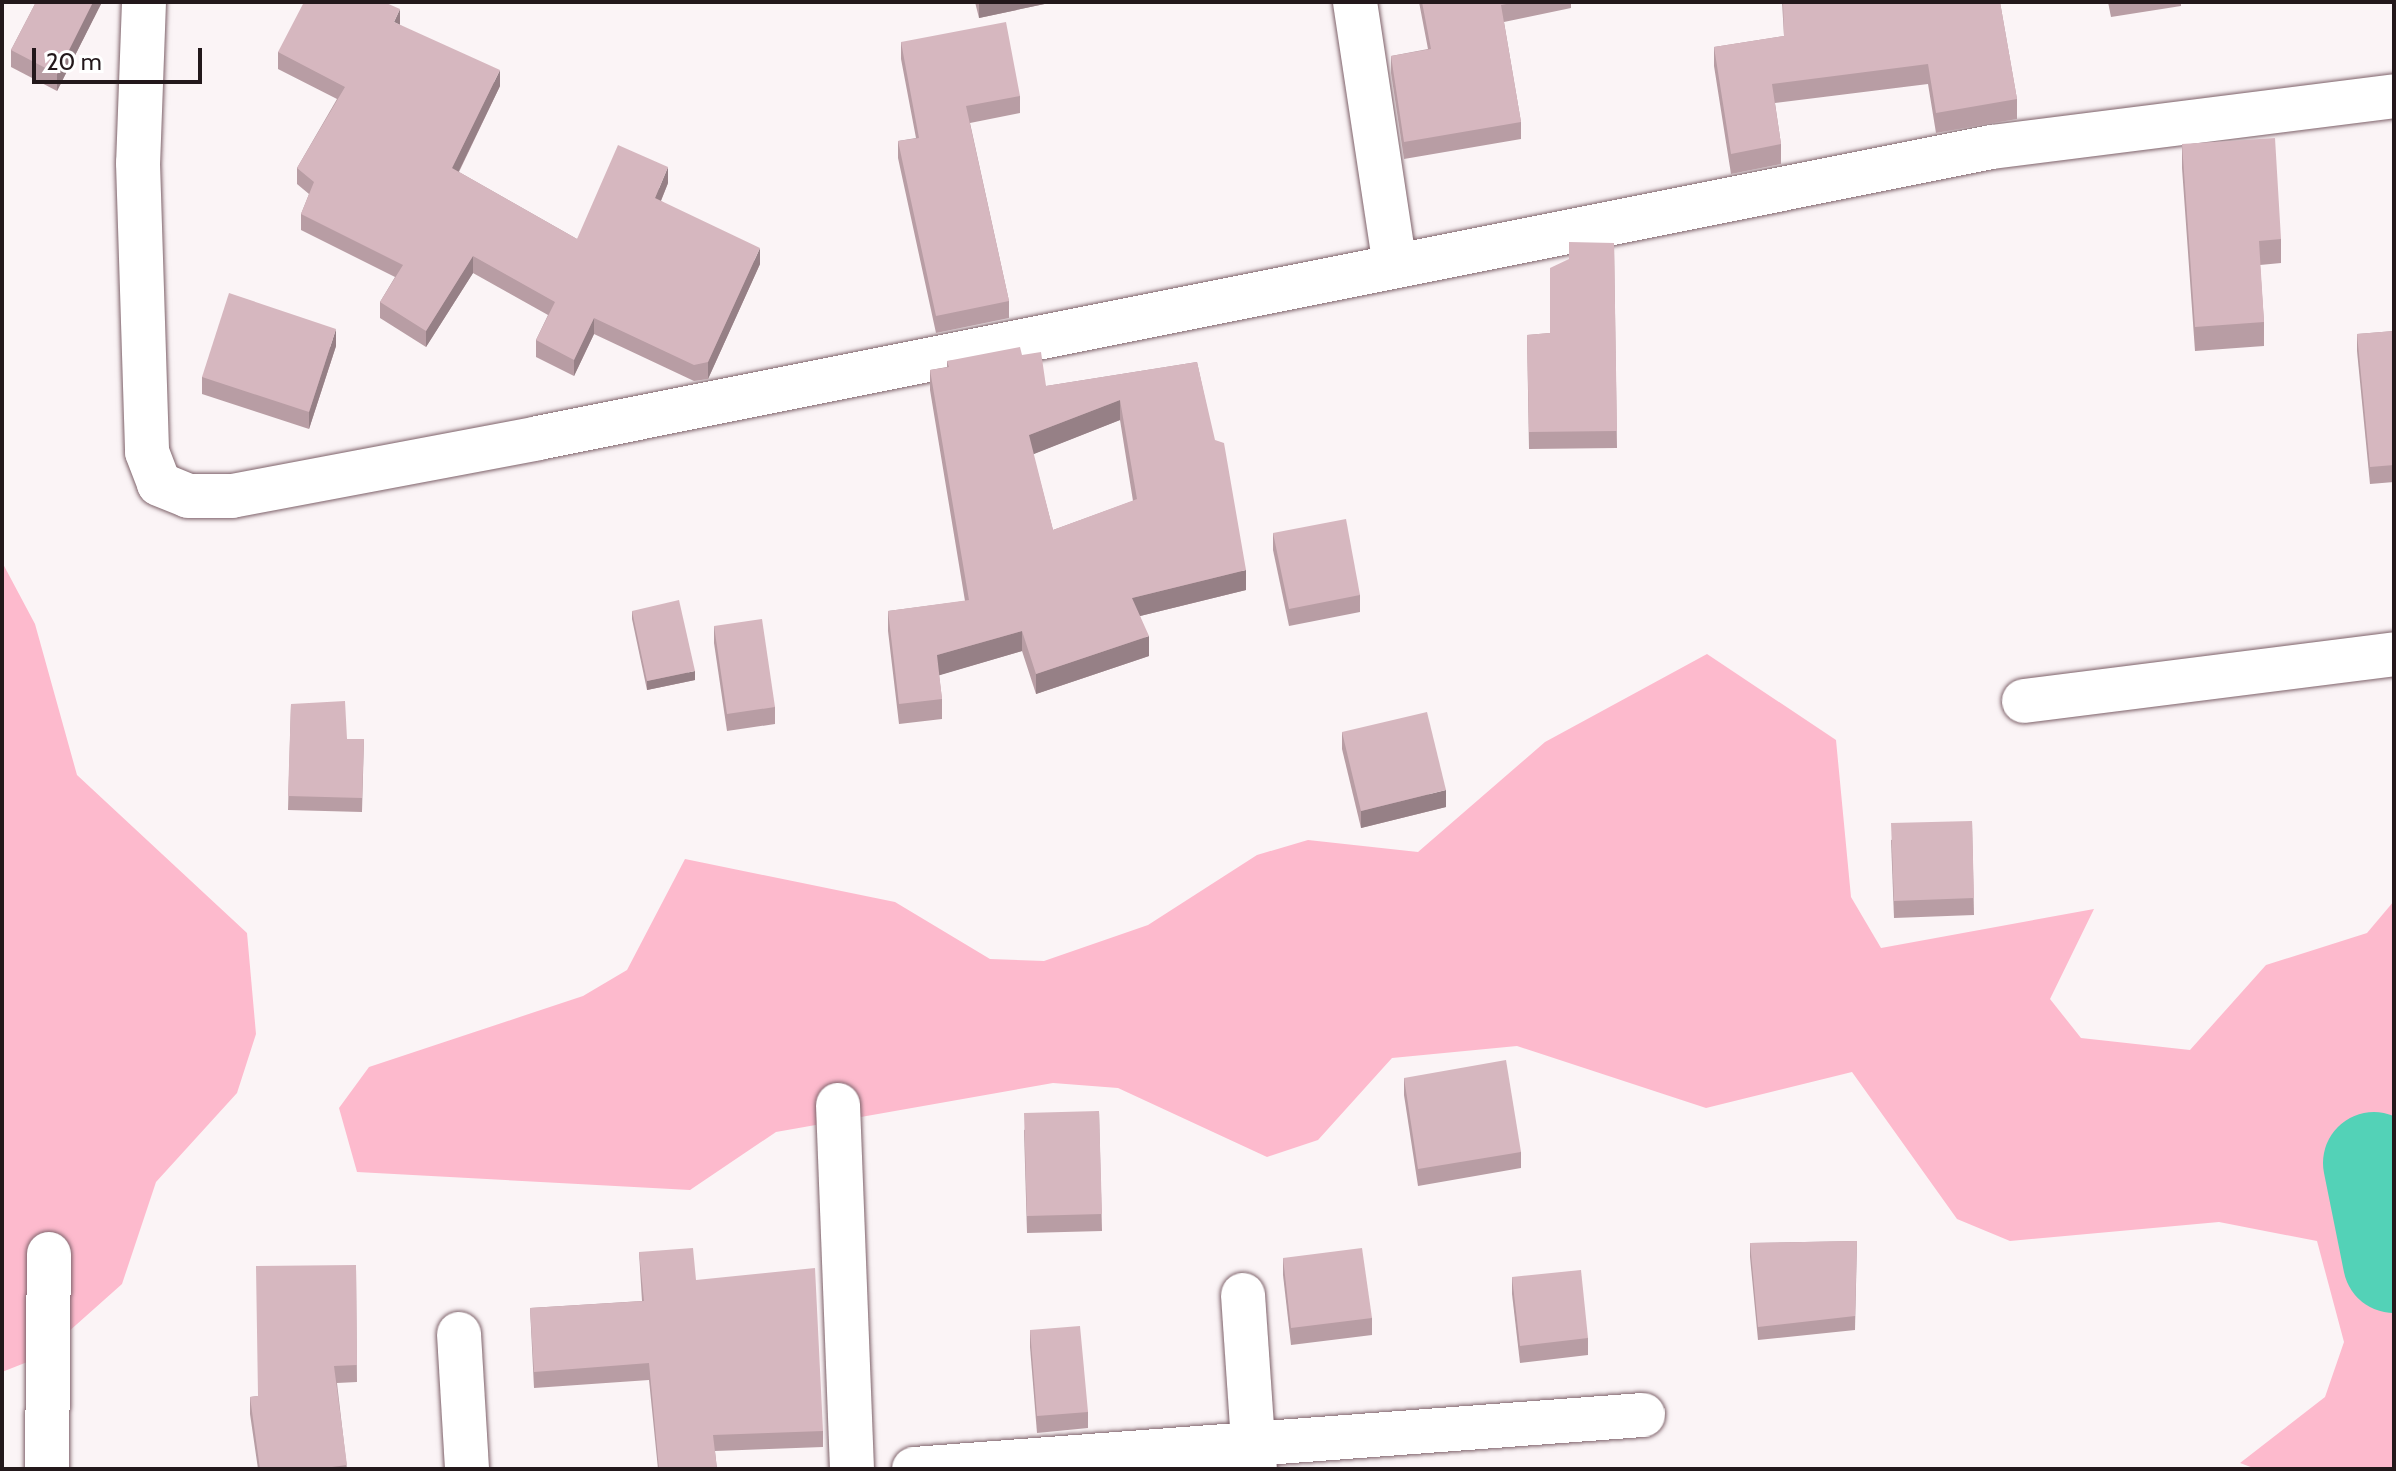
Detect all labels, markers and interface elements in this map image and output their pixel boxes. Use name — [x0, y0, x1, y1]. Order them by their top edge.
scale bar — [36, 32, 206, 82]
text: 20 m — [46, 47, 102, 76]

